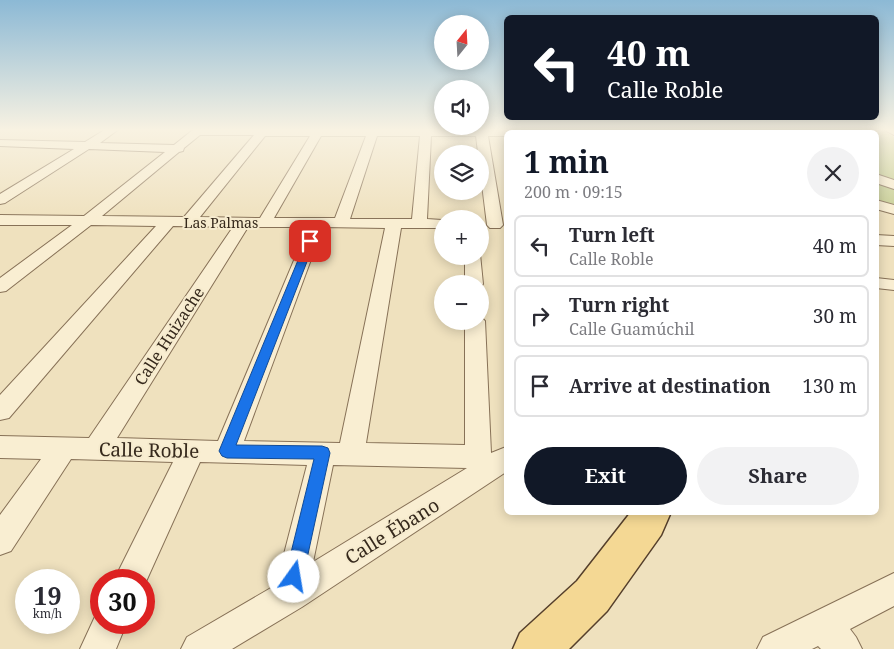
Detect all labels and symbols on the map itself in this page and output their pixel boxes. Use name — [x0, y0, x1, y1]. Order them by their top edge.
north arrow — [434, 15, 489, 70]
street label: Las Palmas — [184, 213, 258, 232]
pin — [289, 220, 331, 262]
street label: Calle Huizache — [129, 283, 209, 389]
street label: Calle Roble — [99, 436, 199, 464]
street label: Calle Ébano — [340, 492, 444, 570]
position arrow — [267, 550, 319, 602]
speed limit sign: 30 — [90, 569, 155, 634]

